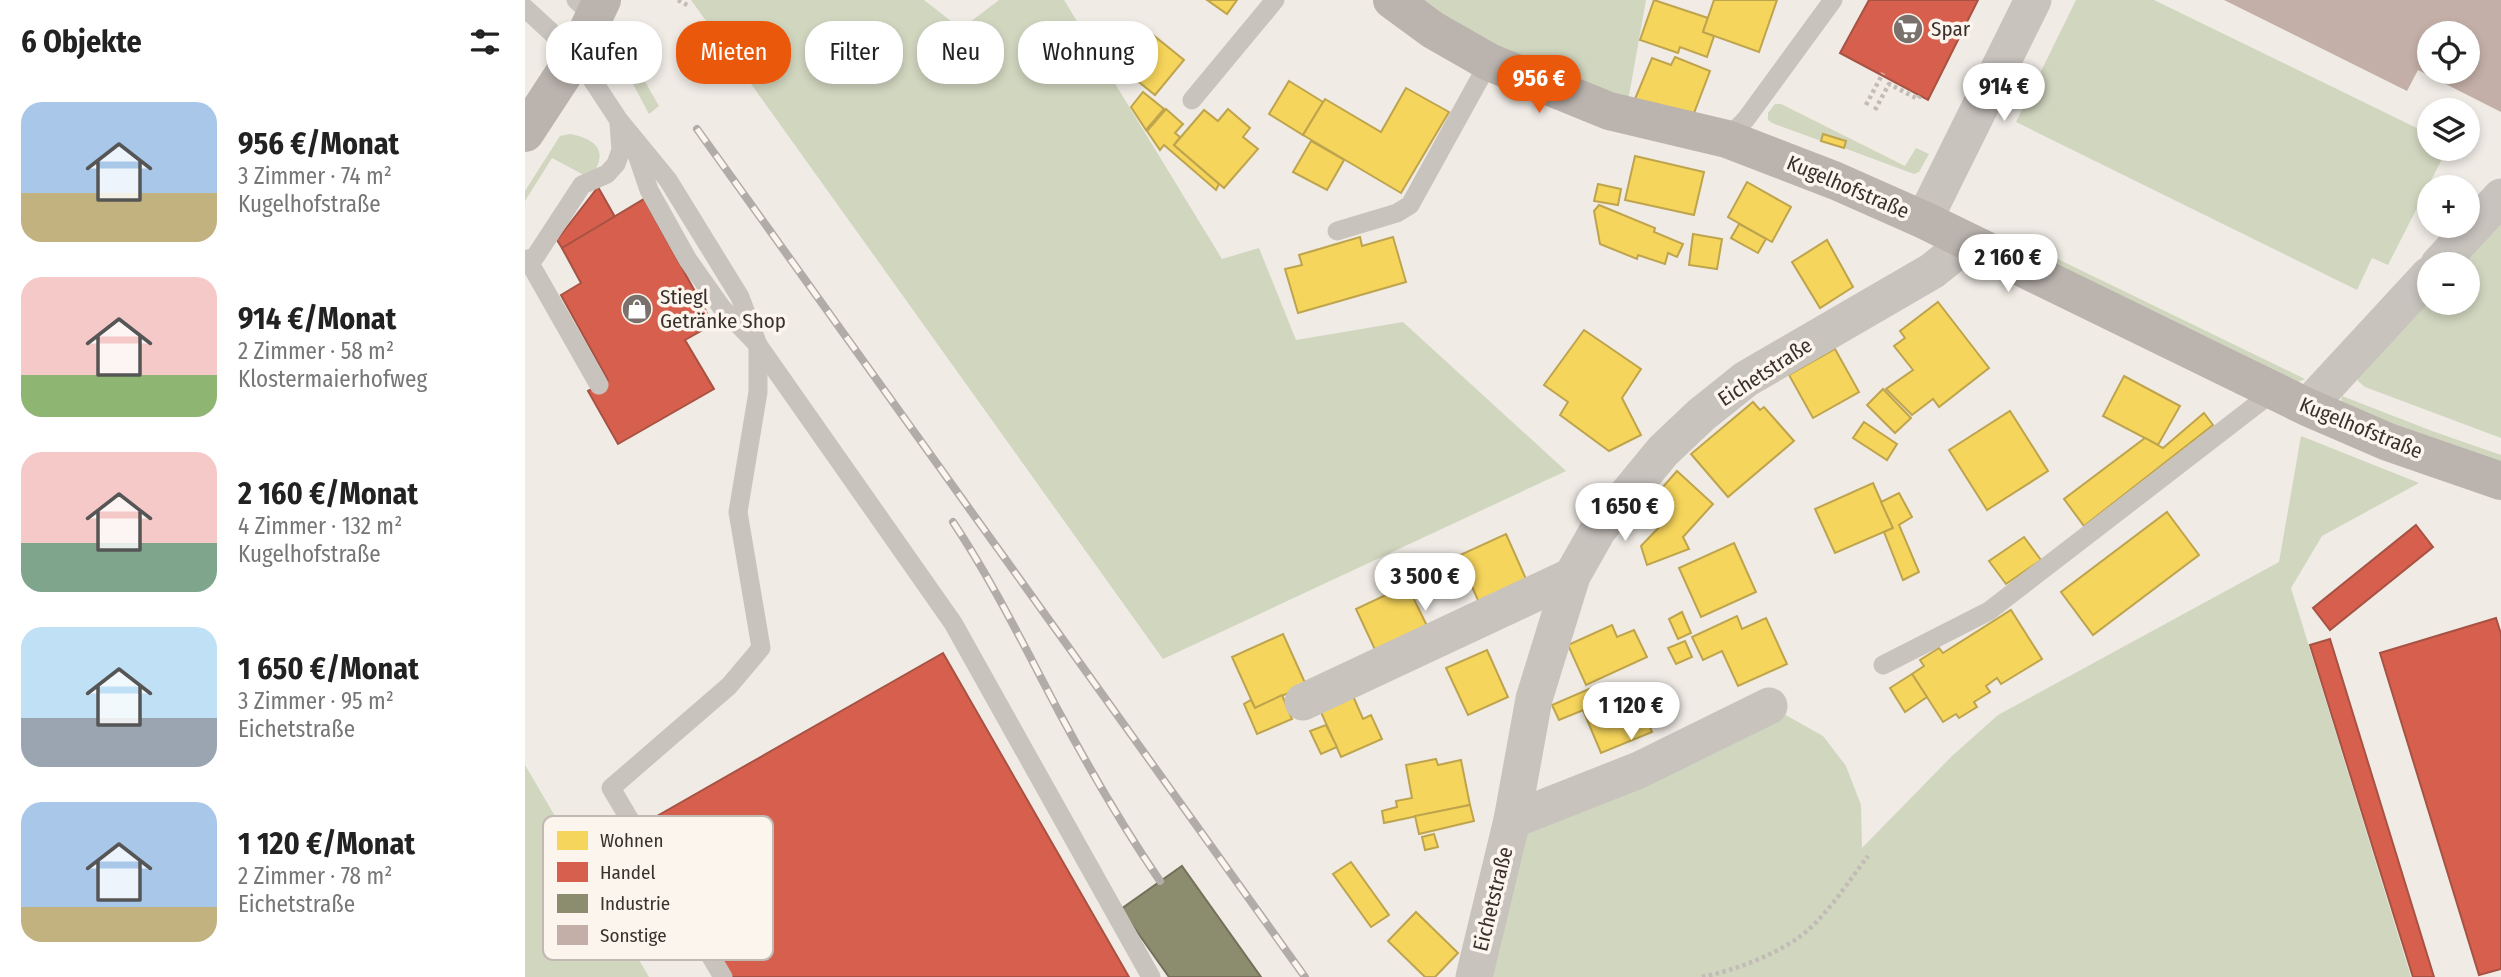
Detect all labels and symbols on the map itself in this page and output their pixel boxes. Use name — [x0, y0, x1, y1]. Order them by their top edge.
supermarket icon: Spar — [1891, 12, 1925, 46]
place label: Spar — [1931, 16, 1971, 42]
pin: 956 € — [1490, 55, 1588, 115]
pin: 914 € — [1955, 64, 2053, 123]
street label: Kugelhofstraße — [1783, 150, 1913, 224]
pin: 2 160 € — [1943, 234, 2073, 294]
place label: Stiegl Getränke Shop — [660, 284, 786, 334]
shop icon: Stiegl Getränke Shop — [620, 292, 654, 326]
street label: Eichetstraße — [1713, 332, 1817, 412]
street label: Kugelhofstraße — [2296, 392, 2426, 464]
pin: 1 650 € — [1560, 484, 1690, 543]
pin: 3 500 € — [1360, 554, 1490, 613]
pin: 1 120 € — [1566, 682, 1696, 742]
legend — [543, 816, 773, 960]
text: Wohnen — [600, 829, 663, 852]
street label: Eichetstraße — [1467, 844, 1519, 954]
text: Handel — [600, 861, 655, 884]
text: Industrie — [600, 892, 670, 915]
text: Sonstige — [600, 924, 667, 947]

